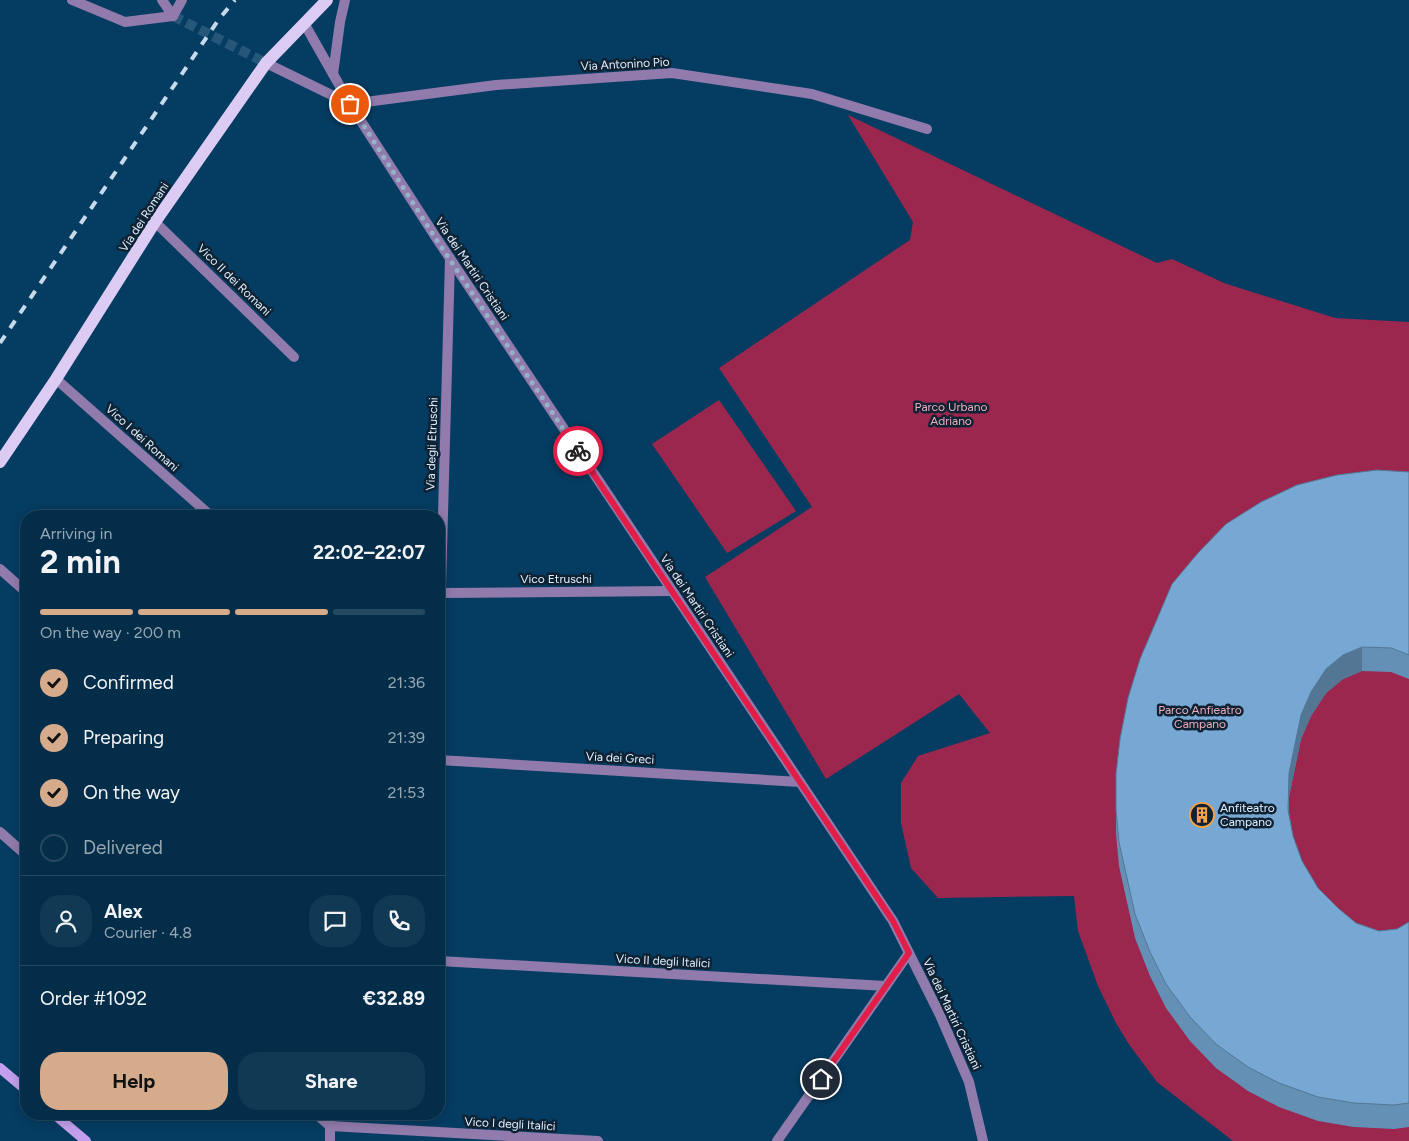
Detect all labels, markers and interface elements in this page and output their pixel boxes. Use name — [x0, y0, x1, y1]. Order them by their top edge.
street label: Via Antonino Pio — [580, 55, 670, 73]
pin — [329, 83, 371, 125]
icon: bag — [336, 90, 364, 118]
street label: Via dei Romani — [116, 180, 172, 254]
street label: Via dei Martiri Cristiani — [432, 215, 512, 323]
street label: Vico II dei Romani — [194, 241, 274, 319]
street label: Via degli Etruschi — [423, 397, 441, 491]
park label: Parco Urbano Adriano — [915, 400, 987, 428]
street label: Vico I dei Romani — [103, 402, 181, 474]
courier — [553, 426, 603, 476]
icon: bike — [564, 437, 592, 465]
text: Arriving in — [40, 524, 112, 543]
text: 22:02–22:07 — [313, 541, 425, 564]
text: 2 min — [40, 543, 121, 581]
street label: Via dei Martiri Cristiani — [657, 552, 737, 660]
street label: Vico Etruschi — [520, 572, 592, 586]
text: On the way · 200 m — [40, 623, 181, 642]
icon: check — [40, 669, 68, 697]
text: Confirmed — [83, 671, 174, 694]
text: 21:36 — [388, 673, 425, 692]
park label: Parco Anfieatro Campano — [1158, 703, 1242, 731]
icon: check — [40, 724, 68, 752]
text: Preparing — [83, 726, 164, 749]
text: 21:39 — [388, 728, 425, 747]
street label: Via dei Greci — [585, 749, 655, 767]
icon: check — [40, 779, 68, 807]
text: On the way — [83, 781, 180, 804]
text: 21:53 — [387, 783, 425, 802]
place label: Anfiteatro Campano — [1220, 801, 1275, 829]
building icon: Anfiteatro Campano — [1189, 802, 1215, 828]
text: Delivered — [83, 836, 163, 859]
button: person — [40, 895, 92, 947]
button: chat — [309, 895, 361, 947]
button: phone — [373, 895, 425, 947]
text: Alex — [104, 900, 143, 923]
text: Courier · 4.8 — [104, 923, 192, 942]
street label: Vico II degli Italici — [615, 952, 711, 970]
street label: Via dei Martiri Cristiani — [920, 956, 984, 1072]
text: Order #1092 — [40, 987, 147, 1010]
text: €32.89 — [363, 987, 425, 1010]
button: Help — [40, 1052, 228, 1110]
button: Share — [238, 1052, 425, 1110]
pin — [800, 1058, 842, 1100]
icon: home — [807, 1065, 835, 1093]
street label: Vico I degli Italici — [464, 1115, 556, 1133]

